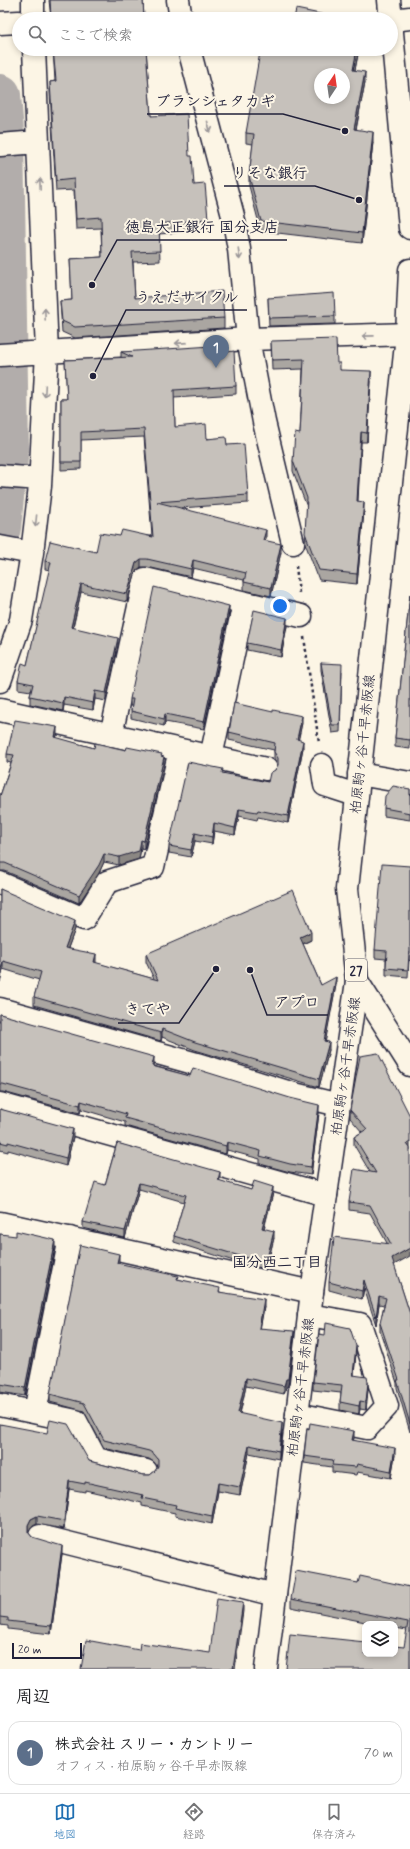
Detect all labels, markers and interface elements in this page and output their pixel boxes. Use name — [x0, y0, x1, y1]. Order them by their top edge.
search box — [12, 12, 398, 56]
icon: search — [26, 23, 48, 45]
text: ここで検索 — [58, 26, 133, 46]
north arrow — [314, 68, 350, 104]
callout: ブランシェタカギ — [147, 87, 283, 114]
text: ブランシェタカギ — [155, 92, 275, 112]
one-way arrow — [206, 121, 213, 134]
callout: りそな銀行 — [224, 159, 315, 186]
text: りそな銀行 — [232, 164, 308, 184]
one-way arrow — [36, 178, 43, 191]
callout: 徳島大正銀行 国分支店 — [117, 213, 287, 240]
text: 徳島大正銀行 国分支店 — [125, 218, 279, 238]
one-way arrow — [235, 247, 243, 260]
callout: うえだサイクル — [126, 283, 247, 310]
text: うえだサイクル — [135, 288, 239, 308]
one-way arrow — [42, 307, 49, 320]
one-way arrow — [362, 332, 375, 339]
pin: 1 — [203, 335, 229, 368]
one-way arrow — [175, 340, 188, 347]
one-way arrow — [41, 384, 48, 397]
one-way arrow — [32, 514, 40, 527]
your location — [270, 596, 290, 616]
street label: 柏原駒ヶ谷千早赤阪線 — [347, 674, 379, 815]
road number: 27 — [345, 959, 367, 981]
callout: アプロ — [267, 988, 328, 1015]
text: アプロ — [274, 993, 320, 1013]
callout: きてや — [118, 996, 179, 1023]
street label: 柏原駒ヶ谷千早赤阪線 — [327, 996, 365, 1137]
text: きてや — [125, 1000, 171, 1020]
district label: 国分西二丁目 — [232, 1253, 322, 1273]
street label: 柏原駒ヶ谷千早赤阪線 — [284, 1317, 318, 1458]
map controls — [362, 1621, 398, 1657]
button: layers — [362, 1621, 398, 1657]
scale bar — [12, 1641, 82, 1660]
text: 20 m — [18, 1643, 41, 1657]
text: 周辺 — [16, 1686, 50, 1708]
text: 株式会社 スリー・カントリー — [55, 1735, 254, 1755]
text: 1 — [27, 1745, 33, 1762]
text: 70 m — [364, 1745, 393, 1762]
text: オフィス · 柏原駒ヶ谷千早赤阪線 — [55, 1758, 247, 1775]
tab: 地図 — [54, 1801, 76, 1842]
tab: 経路 — [183, 1801, 205, 1842]
tab: 保存済み — [312, 1801, 356, 1842]

